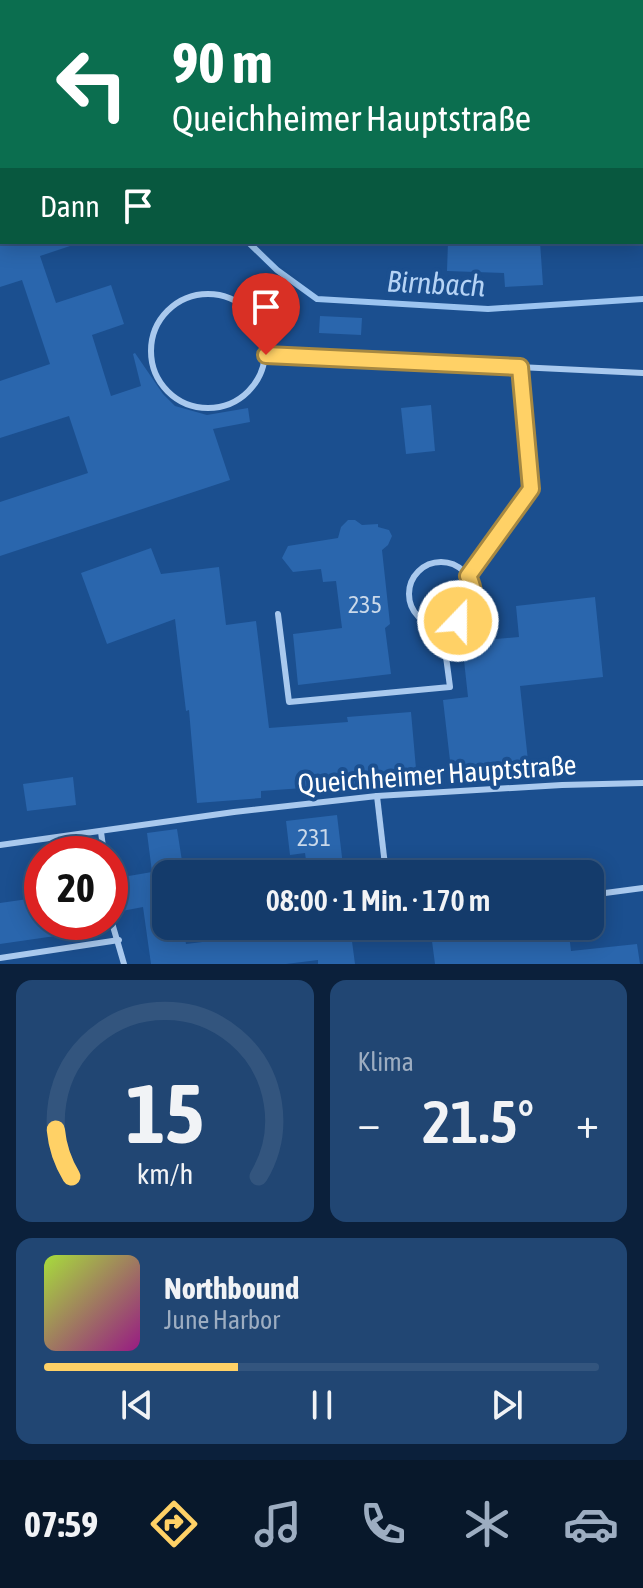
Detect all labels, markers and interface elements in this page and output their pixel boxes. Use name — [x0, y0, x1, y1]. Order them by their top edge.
text: 90 m — [172, 31, 273, 95]
icon: left — [40, 32, 144, 136]
text: Queichheimer Hauptstraße — [172, 97, 531, 139]
icon: arrive — [116, 184, 160, 228]
text: Dann — [40, 189, 100, 223]
water label: Birnbach — [386, 263, 486, 303]
pin — [232, 273, 300, 355]
icon: arrive — [244, 285, 288, 329]
position arrow — [416, 579, 500, 663]
house number: 235 — [348, 591, 382, 618]
street label: Queichheimer Hauptstraße — [297, 748, 577, 800]
house number: 231 — [297, 824, 331, 851]
speed limit sign: 20 — [24, 836, 128, 940]
text: 08:00 · 1 Min. · 170 m — [266, 883, 490, 917]
text: Klima — [358, 1047, 414, 1077]
text: 15 — [126, 1065, 204, 1161]
text: 21.5° — [422, 1087, 534, 1156]
text: − — [358, 1097, 380, 1147]
text: + — [576, 1097, 599, 1147]
text: km/h — [136, 1157, 193, 1190]
text: Northbound — [164, 1271, 299, 1305]
text: June Harbor — [164, 1305, 280, 1335]
icon: previous — [115, 1383, 159, 1427]
icon: pause — [300, 1383, 344, 1427]
icon: next — [485, 1383, 529, 1427]
icon: directions — [146, 1496, 202, 1552]
icon: music — [250, 1496, 306, 1552]
icon: phone — [355, 1496, 411, 1552]
icon: climate — [459, 1496, 515, 1552]
icon: car — [563, 1496, 619, 1552]
text: 07:59 — [24, 1503, 98, 1545]

